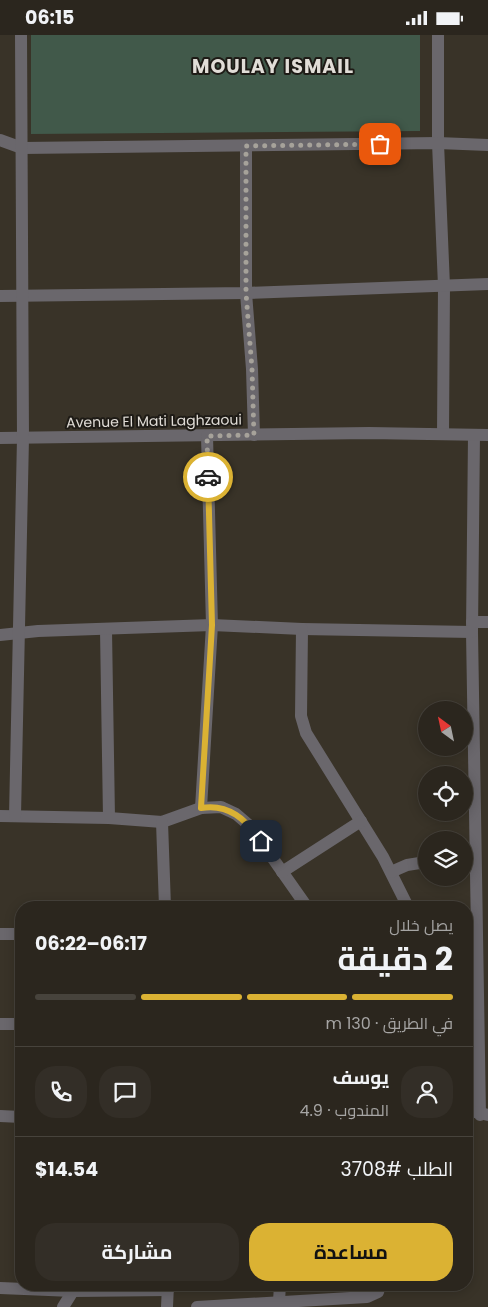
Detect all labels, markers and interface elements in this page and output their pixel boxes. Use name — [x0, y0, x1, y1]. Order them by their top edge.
text: 06:15 — [25, 4, 74, 31]
district label: MOULAY ISMAIL — [192, 53, 354, 80]
pin — [359, 123, 401, 165]
icon: bag — [366, 130, 394, 158]
street label: Avenue El Mati Laghzaoui — [66, 409, 242, 433]
courier — [183, 452, 233, 502]
icon: car — [194, 463, 222, 491]
north arrow — [418, 701, 472, 756]
map controls — [418, 701, 473, 886]
button: locate — [418, 766, 473, 821]
pin — [240, 820, 282, 862]
icon: home — [247, 827, 275, 855]
button: layers — [418, 831, 473, 886]
text: يصل خلال — [389, 914, 453, 937]
text: 06:17–06:22 — [35, 930, 147, 957]
text: 2 دقيقة — [337, 936, 453, 981]
text: في الطريق · 130 m — [325, 1012, 453, 1035]
text: يوسف — [333, 1064, 389, 1091]
button: phone — [35, 1066, 87, 1118]
button: chat — [99, 1066, 151, 1118]
button: person — [401, 1066, 453, 1118]
text: المندوب · 4.9 — [299, 1099, 389, 1122]
text: $14.54 — [35, 1156, 98, 1183]
text: الطلب #3708 — [341, 1156, 453, 1183]
button: مشاركة — [35, 1223, 239, 1281]
button: مساعدة — [249, 1223, 453, 1281]

